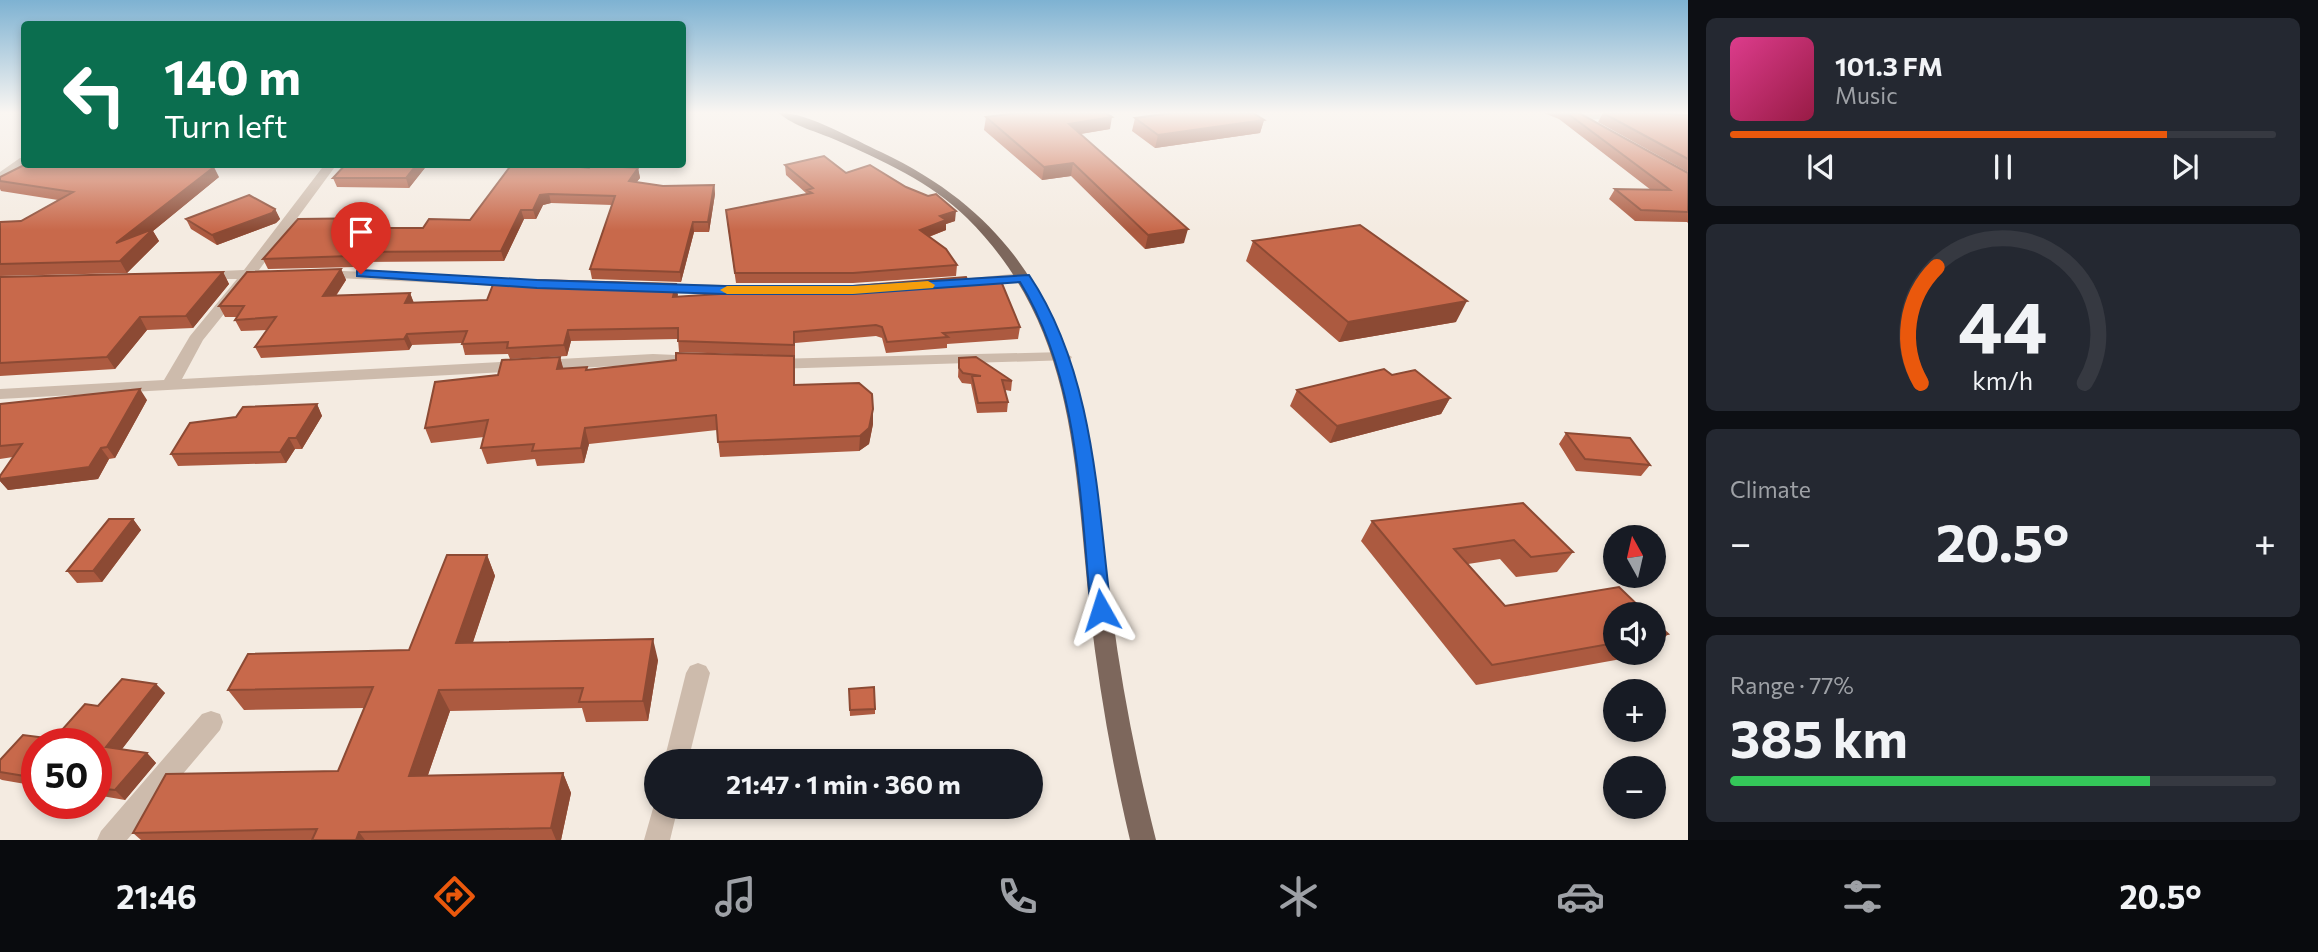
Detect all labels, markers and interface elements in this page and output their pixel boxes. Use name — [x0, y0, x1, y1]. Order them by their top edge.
text: 140 m — [164, 45, 301, 105]
icon: left — [49, 49, 140, 140]
text: 101.3 FM — [1835, 50, 1943, 81]
text: Music — [1835, 81, 1898, 109]
text: Turn left — [164, 105, 288, 145]
icon: previous — [1802, 148, 1840, 186]
icon: pause — [1984, 148, 2022, 186]
icon: next — [2166, 148, 2204, 186]
pin — [331, 202, 391, 274]
icon: arrive — [342, 213, 380, 251]
text: 44 — [1958, 280, 2048, 369]
text: km/h — [1973, 365, 2033, 395]
text: Climate — [1730, 475, 1811, 503]
text: 20.5° — [1936, 509, 2069, 573]
text: − — [1730, 518, 1752, 565]
text: + — [2254, 518, 2276, 565]
north arrow — [1603, 525, 1666, 588]
map controls — [1603, 525, 1666, 819]
position arrow — [1064, 573, 1138, 647]
button: sound — [1603, 602, 1666, 665]
text: Range · 77% — [1730, 671, 1854, 699]
button: + — [1603, 679, 1666, 742]
text: 385 km — [1730, 705, 1908, 769]
speed limit sign: 50 — [21, 728, 112, 819]
button: − — [1603, 756, 1666, 819]
text: 21:47 · 1 min · 360 m — [726, 768, 961, 799]
icon: directions — [430, 872, 479, 921]
icon: music — [711, 872, 760, 921]
icon: phone — [993, 872, 1042, 921]
icon: climate — [1274, 872, 1323, 921]
icon: car — [1556, 872, 1605, 921]
icon: filters — [1838, 872, 1887, 921]
text: 21:46 — [116, 876, 197, 916]
text: 20.5° — [2119, 876, 2202, 916]

